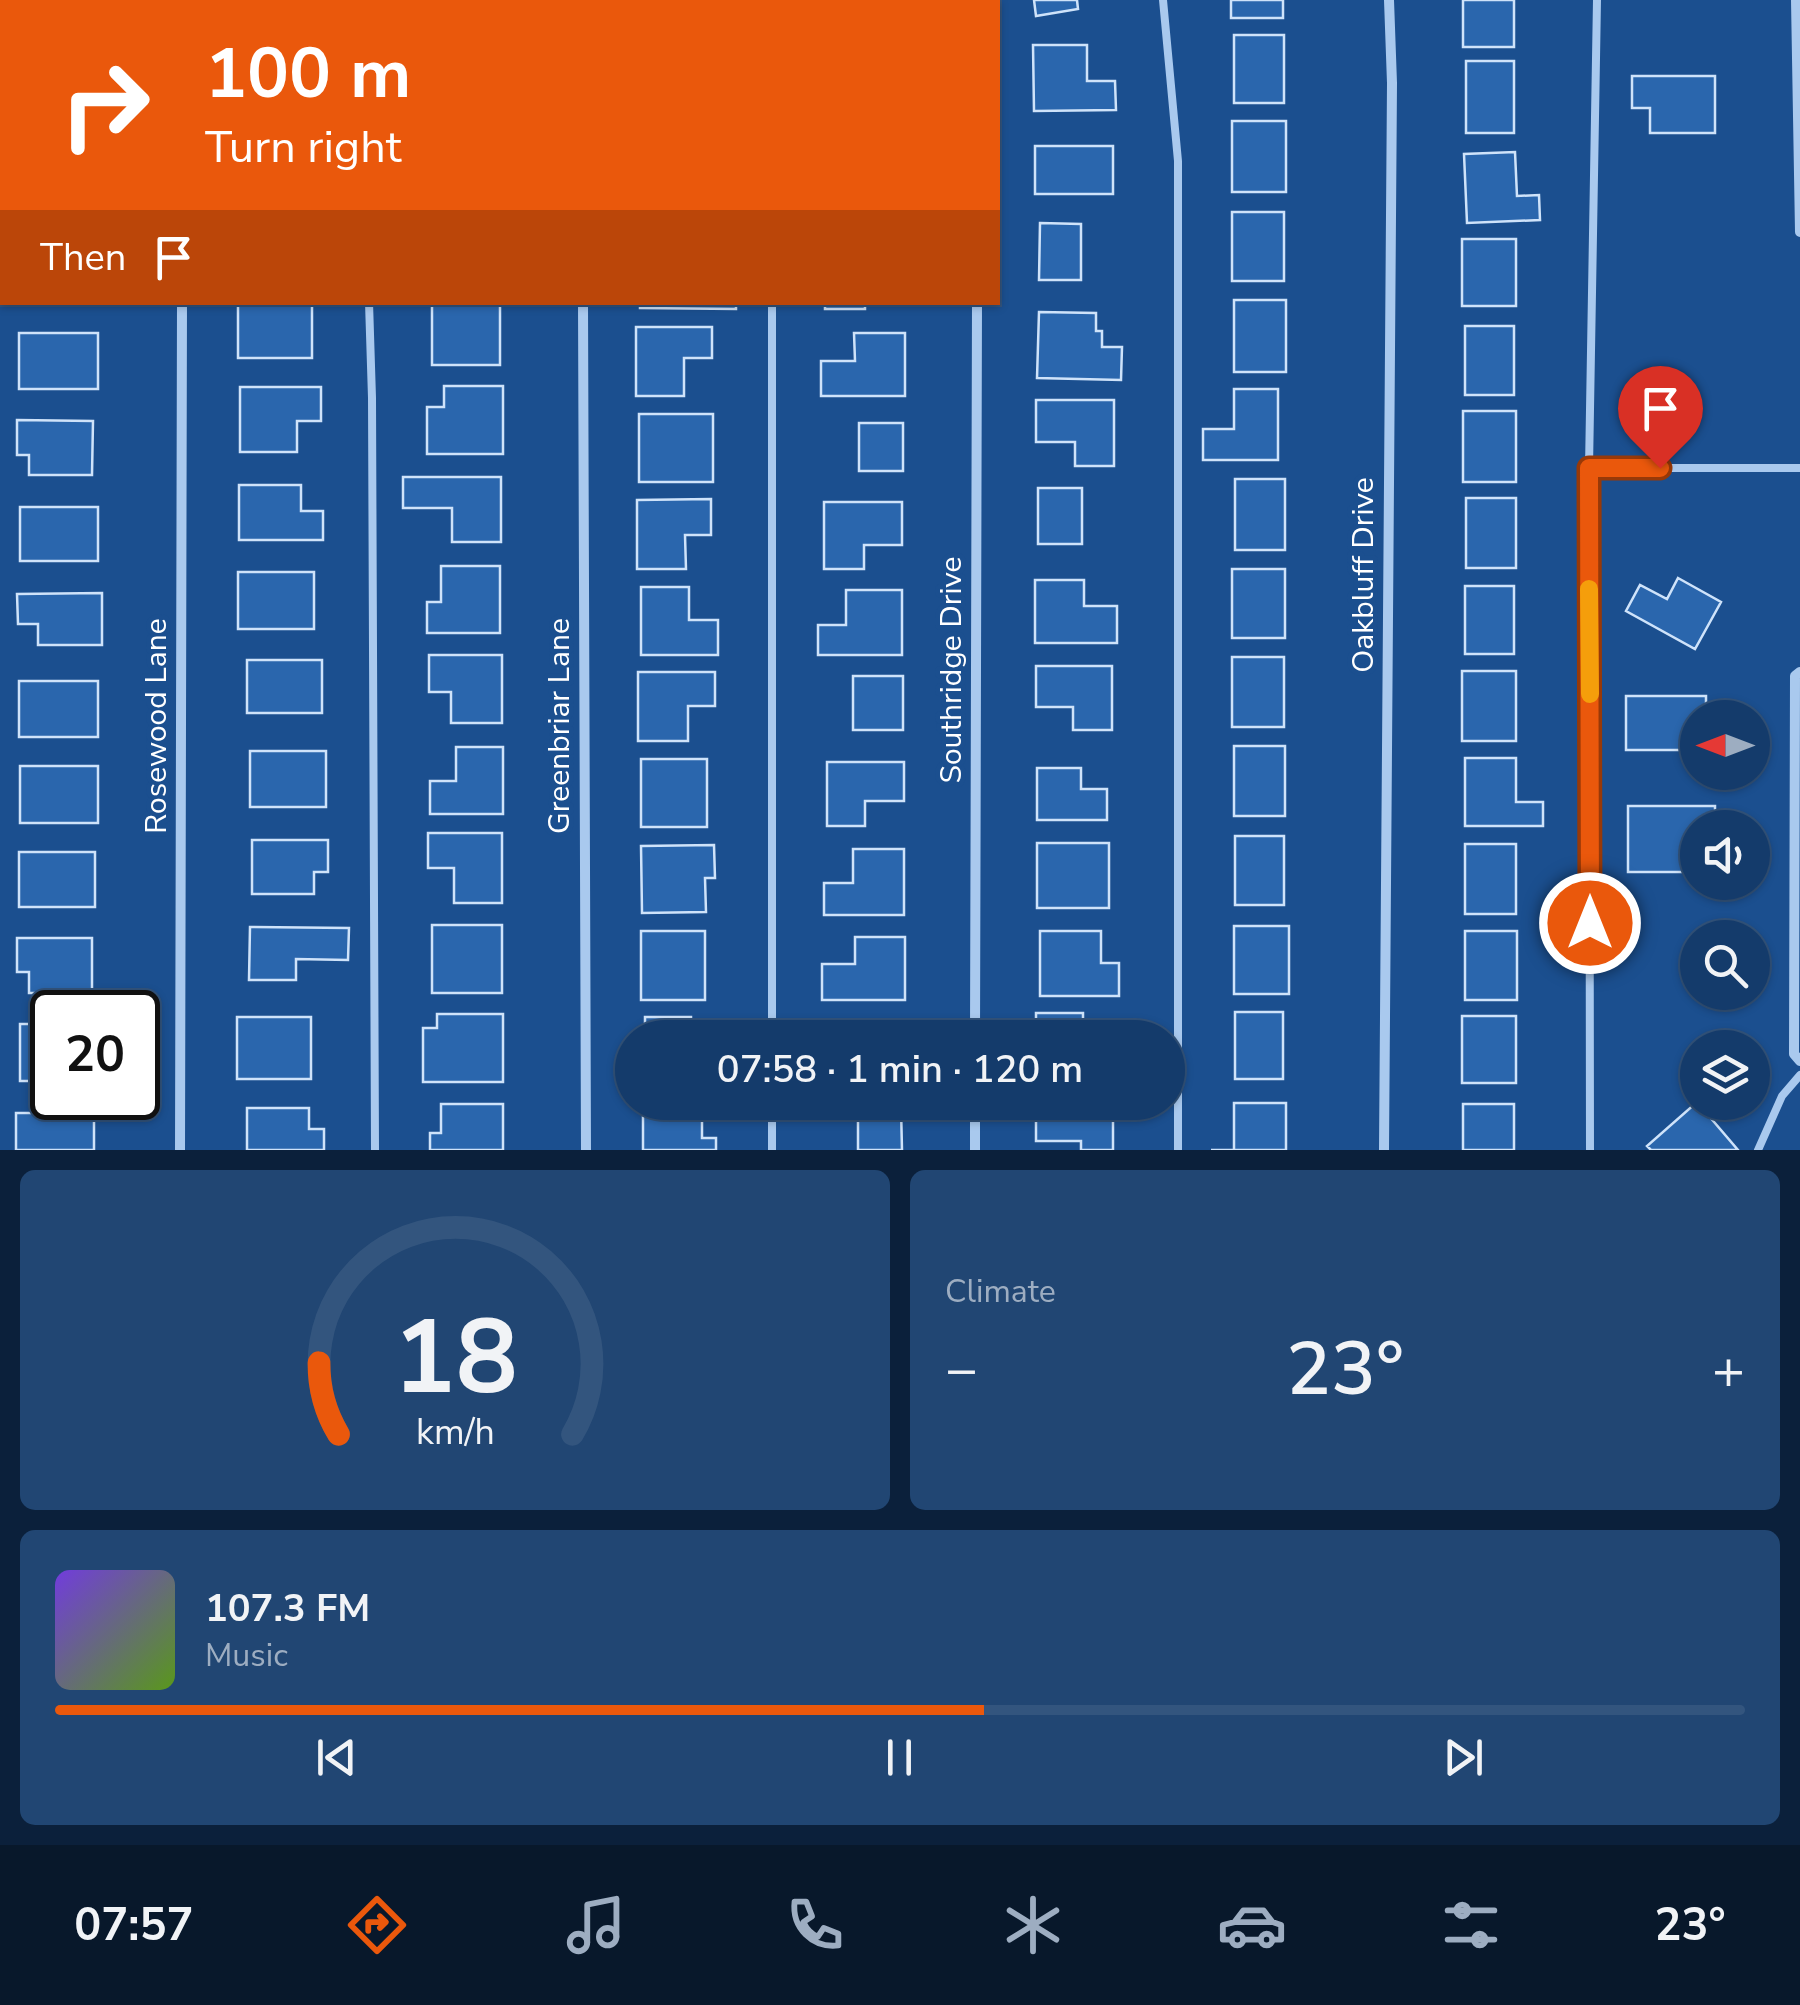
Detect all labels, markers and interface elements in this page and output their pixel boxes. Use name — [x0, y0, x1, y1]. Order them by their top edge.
text: 100 m — [205, 26, 411, 122]
icon: right — [40, 40, 170, 170]
text: Turn right — [205, 117, 402, 178]
icon: arrive — [146, 230, 201, 285]
text: Then — [40, 232, 126, 283]
pin — [1618, 366, 1703, 469]
icon: arrive — [1633, 381, 1688, 436]
street label: Oakbluff Drive — [1343, 477, 1384, 673]
street label: Southridge Drive — [931, 556, 972, 784]
street label: Rosewood Lane — [136, 618, 177, 834]
street label: Greenbriar Lane — [539, 618, 580, 834]
north arrow — [1680, 700, 1770, 790]
map controls — [1680, 700, 1770, 1120]
button: sound — [1680, 810, 1770, 900]
position arrow — [1538, 871, 1642, 975]
button: search — [1680, 920, 1770, 1010]
speed limit sign: 20 — [30, 990, 160, 1120]
button: layers — [1680, 1030, 1770, 1120]
text: 07:58 · 1 min · 120 m — [717, 1044, 1083, 1095]
text: Climate — [945, 1270, 1056, 1313]
text: 18 — [393, 1287, 517, 1429]
text: 23° — [1286, 1318, 1404, 1420]
text: − — [945, 1332, 978, 1407]
text: + — [1712, 1332, 1745, 1407]
text: km/h — [416, 1408, 494, 1457]
text: 107.3 FM — [205, 1583, 370, 1634]
text: Music — [205, 1634, 288, 1677]
icon: previous — [309, 1730, 364, 1785]
icon: pause — [872, 1730, 927, 1785]
icon: next — [1436, 1730, 1491, 1785]
icon: directions — [342, 1890, 412, 1960]
icon: music — [561, 1890, 631, 1960]
icon: phone — [780, 1890, 850, 1960]
icon: climate — [998, 1890, 1068, 1960]
icon: car — [1217, 1890, 1287, 1960]
icon: filters — [1436, 1890, 1506, 1960]
text: 07:57 — [74, 1895, 194, 1956]
text: 23° — [1655, 1895, 1726, 1956]

